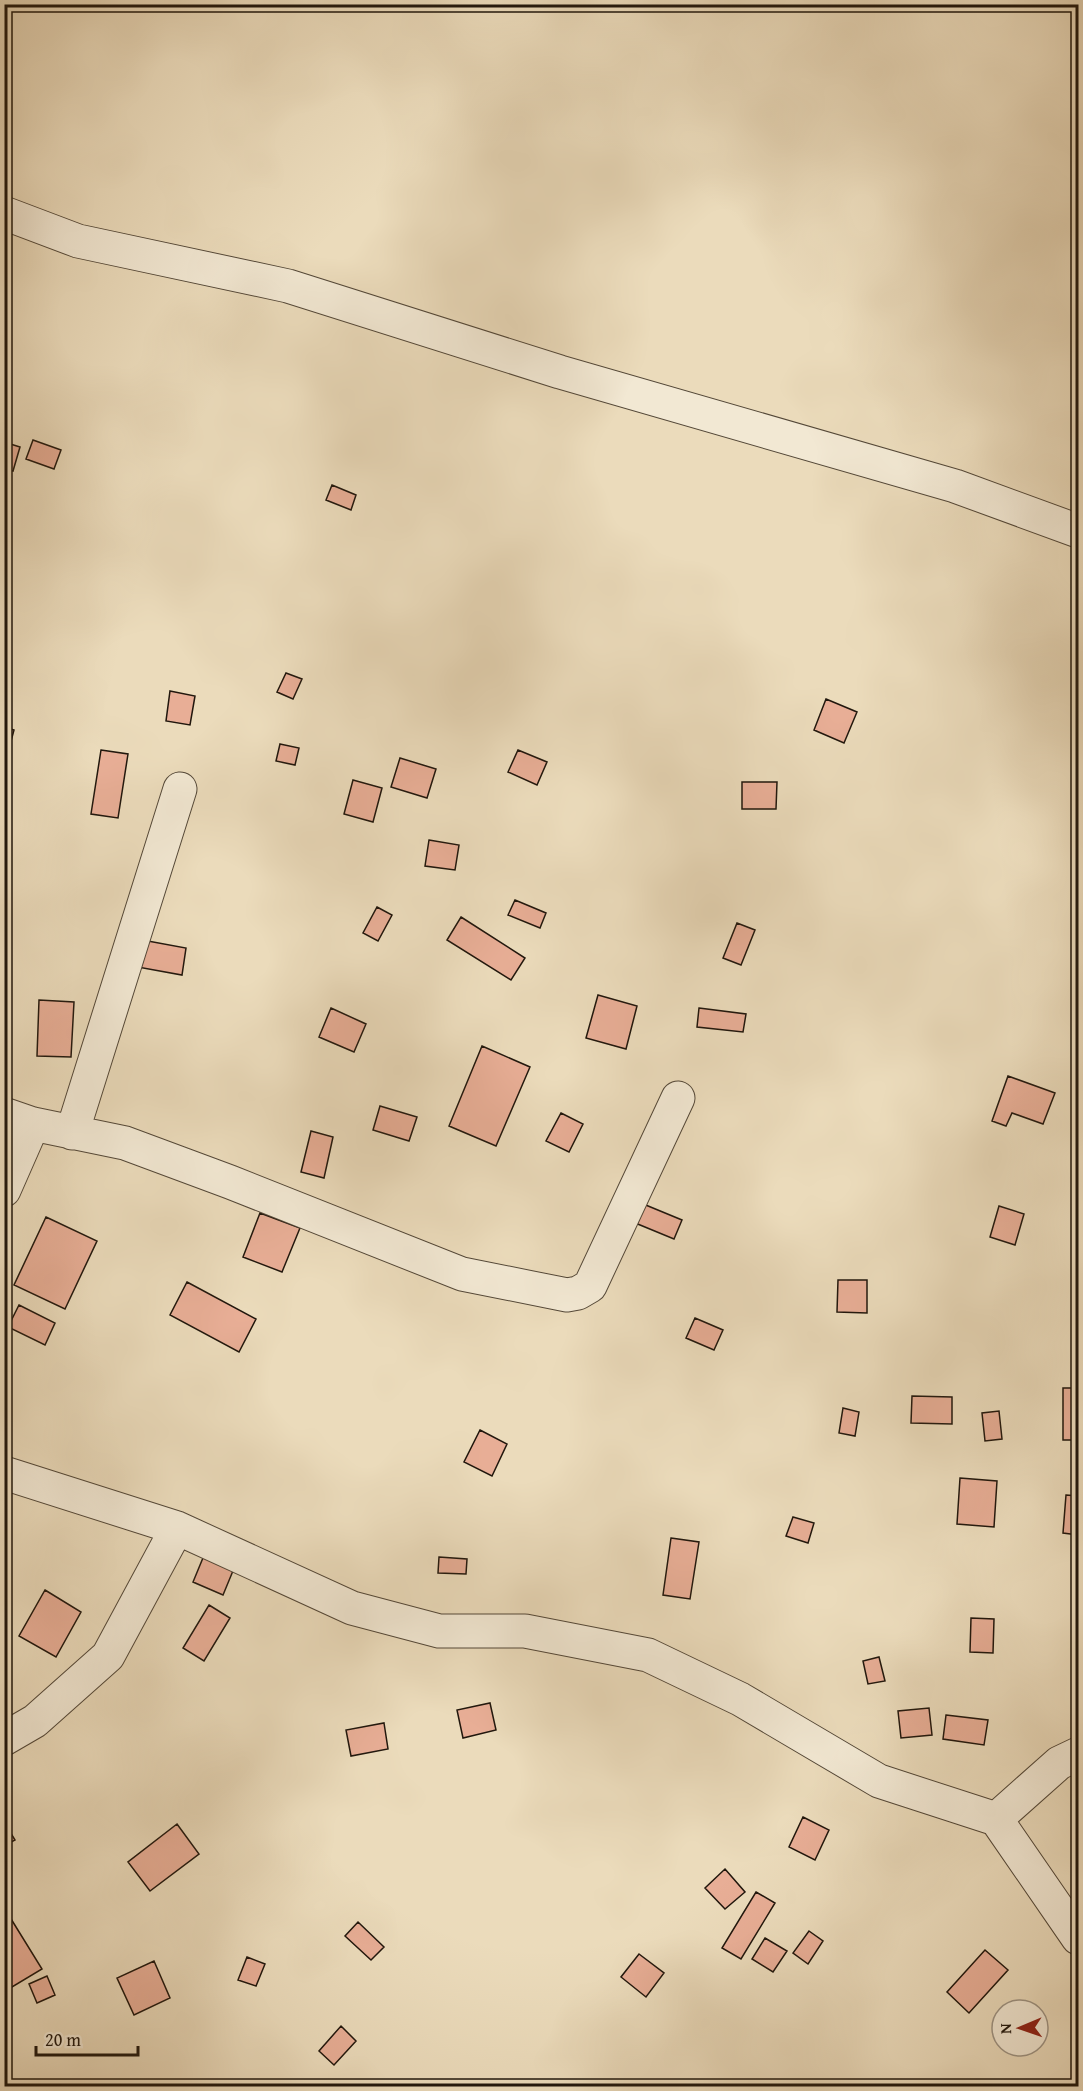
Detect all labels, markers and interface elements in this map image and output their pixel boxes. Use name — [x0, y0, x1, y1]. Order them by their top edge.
north arrow — [990, 1998, 1050, 2058]
scale bar — [36, 2019, 138, 2057]
text: N — [993, 2022, 1017, 2034]
text: 20 m — [45, 2026, 81, 2053]

